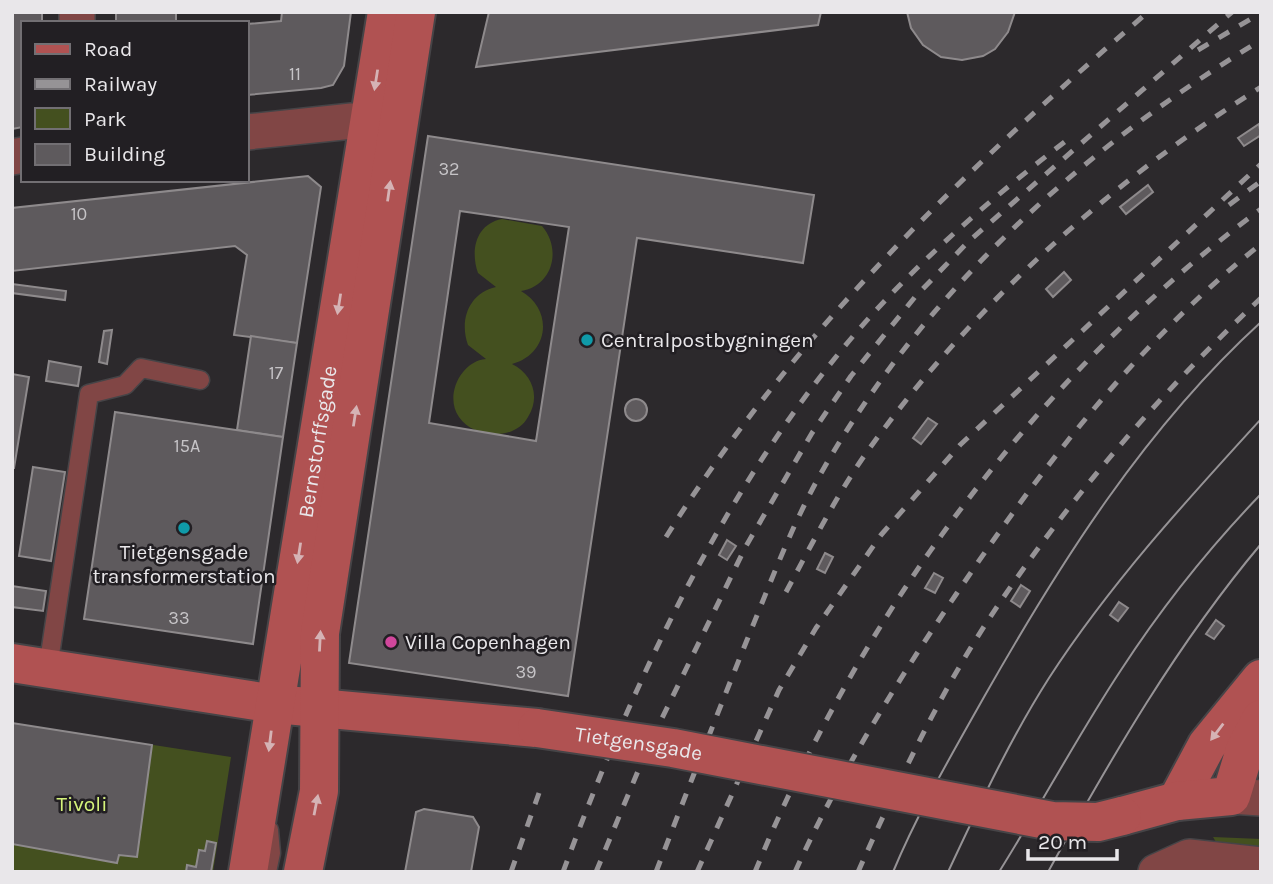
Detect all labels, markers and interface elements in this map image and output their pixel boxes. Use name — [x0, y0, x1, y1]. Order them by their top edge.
legend — [21, 21, 248, 182]
text: Road — [84, 37, 132, 61]
house number: 11 — [289, 63, 301, 85]
one-way arrow — [370, 69, 381, 91]
text: Railway — [84, 72, 157, 96]
text: Park — [84, 107, 127, 131]
text: Building — [84, 142, 165, 166]
house number: 32 — [438, 158, 460, 180]
one-way arrow — [384, 180, 395, 202]
house number: 10 — [71, 203, 87, 225]
one-way arrow — [333, 293, 344, 315]
place label: Centralpostbygningen — [601, 328, 814, 352]
marker: Centralpostbygningen — [579, 332, 595, 348]
house number: 17 — [269, 362, 284, 384]
street label: Bernstorffsgade — [293, 364, 342, 519]
one-way arrow — [350, 405, 361, 427]
house number: 15A — [174, 435, 200, 457]
marker: Tietgensgade transformerstation — [176, 520, 192, 536]
place label: Tietgensgade transformerstation — [92, 540, 276, 588]
one-way arrow — [293, 542, 304, 564]
house number: 33 — [168, 607, 190, 629]
one-way arrow — [314, 630, 325, 652]
place label: Villa Copenhagen — [405, 630, 571, 654]
marker: Villa Copenhagen — [383, 634, 399, 650]
house number: 39 — [515, 661, 537, 683]
street label: Tietgensgade — [574, 722, 705, 765]
one-way arrow — [1210, 722, 1224, 741]
one-way arrow — [265, 730, 276, 752]
park label: Tivoli — [57, 792, 107, 816]
one-way arrow — [311, 794, 322, 816]
scale bar — [1028, 818, 1117, 862]
text: 20 m — [1038, 830, 1087, 854]

